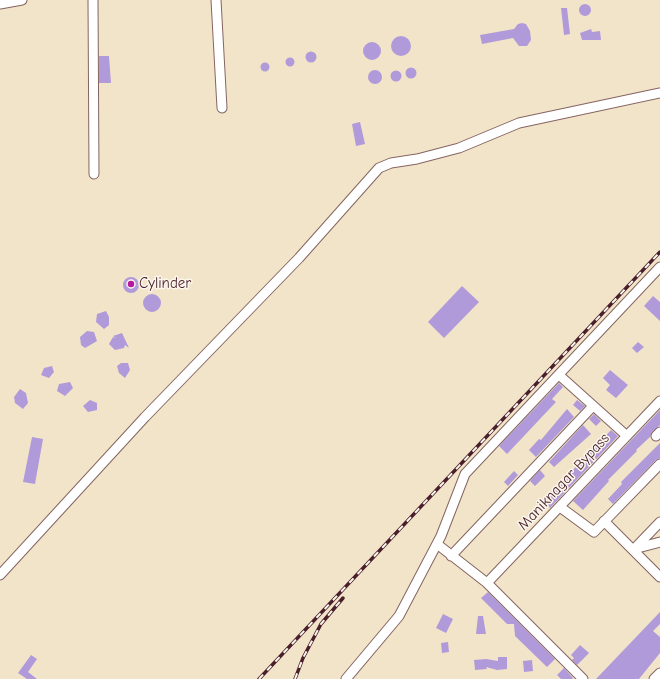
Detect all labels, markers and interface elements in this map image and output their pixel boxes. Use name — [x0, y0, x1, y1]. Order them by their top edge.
place label: Cylinder — [139, 275, 191, 293]
marker: Cylinder — [126, 279, 136, 289]
street label: Maniknagar Bypass — [514, 430, 614, 534]

